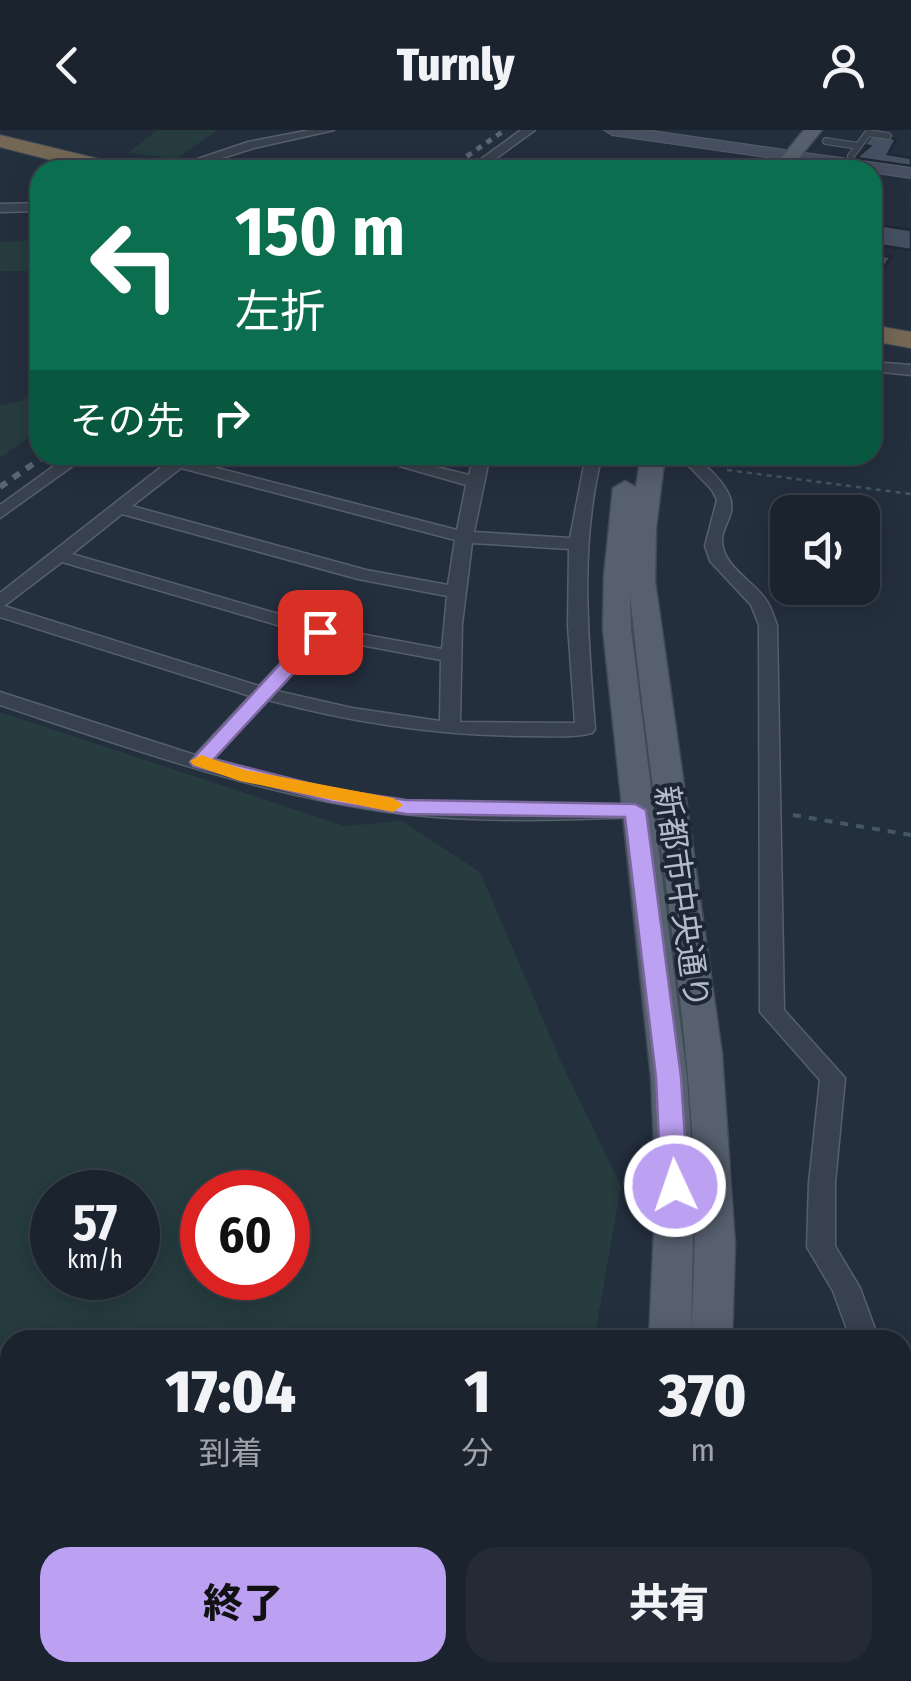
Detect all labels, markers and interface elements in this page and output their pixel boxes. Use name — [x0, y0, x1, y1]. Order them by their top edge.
icon: back — [40, 38, 95, 93]
text: Turnly — [397, 38, 514, 92]
icon: person — [816, 38, 871, 93]
text: 150 m — [235, 190, 405, 274]
icon: left — [70, 200, 200, 330]
text: 左折 — [235, 285, 325, 339]
icon: right — [204, 390, 259, 445]
text: その先 — [70, 398, 184, 444]
map controls — [770, 495, 880, 605]
button: sound — [770, 495, 880, 605]
pin — [278, 590, 363, 675]
icon: arrive — [293, 605, 348, 660]
street label: 新都市中央通り — [648, 783, 716, 1011]
position arrow — [623, 1134, 727, 1238]
speed limit sign: 60 — [180, 1170, 310, 1300]
text: 57 — [73, 1193, 117, 1253]
text: km/h — [67, 1245, 123, 1275]
text: 17:04 — [166, 1356, 296, 1428]
text: 1 — [465, 1356, 491, 1428]
text: 370 — [659, 1360, 746, 1432]
text: m — [690, 1431, 715, 1469]
text: 到着 — [199, 1434, 263, 1472]
text: 分 — [462, 1434, 494, 1472]
button: 終了 — [40, 1547, 446, 1662]
button: 共有 — [466, 1547, 872, 1662]

